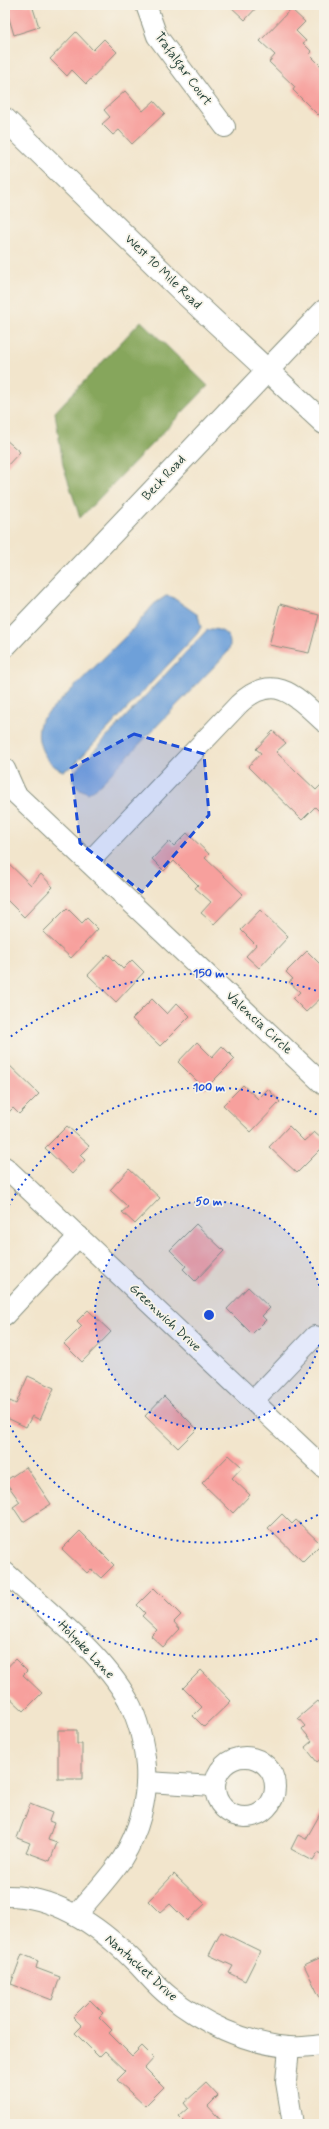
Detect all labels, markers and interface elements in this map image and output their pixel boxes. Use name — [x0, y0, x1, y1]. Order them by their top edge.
street label: Trafalgar Court — [149, 29, 216, 110]
street label: West 10 Mile Road — [121, 231, 205, 313]
street label: Beck Road — [138, 452, 190, 504]
text: 150 m — [193, 966, 225, 982]
street label: Valencia Circle — [222, 988, 296, 1058]
text: 100 m — [193, 1080, 226, 1096]
text: 50 m — [196, 1194, 223, 1210]
street label: Greenwich Drive — [125, 1280, 205, 1356]
centre of rings — [202, 1308, 216, 1322]
street label: Holyoke Lane — [54, 1617, 118, 1683]
street label: Nantucket Drive — [101, 1931, 181, 2005]

